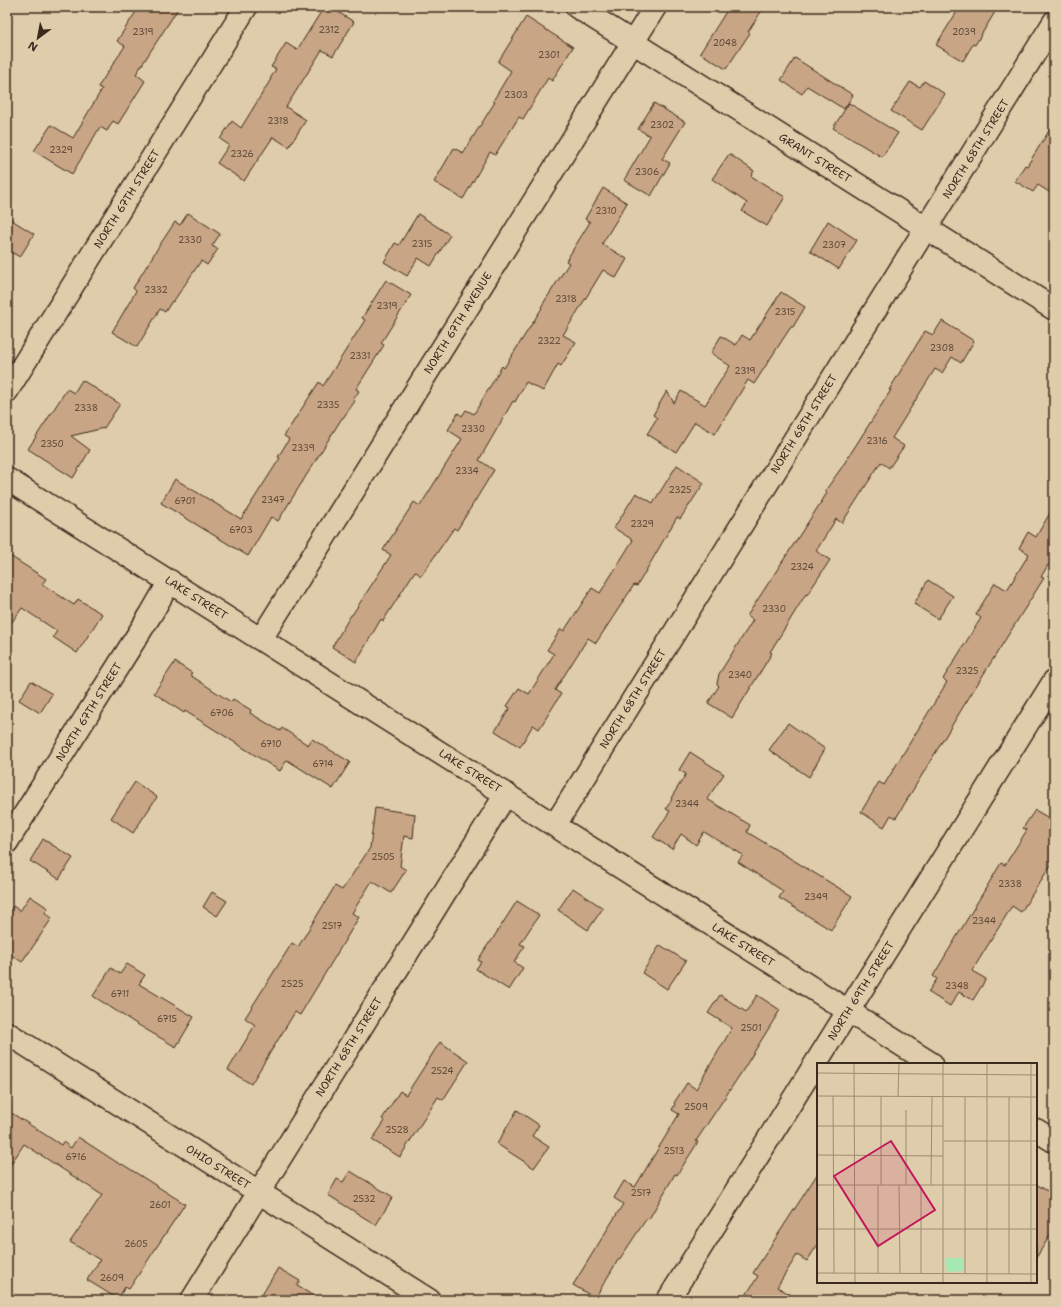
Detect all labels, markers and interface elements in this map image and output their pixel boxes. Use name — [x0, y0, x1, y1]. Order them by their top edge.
north arrow — [18, 18, 58, 58]
house number: 2312 — [318, 24, 340, 36]
house number: 2319 — [132, 26, 154, 38]
house number: 2039 — [952, 26, 976, 38]
text: N — [25, 37, 41, 55]
house number: 2048 — [713, 37, 737, 49]
house number: 2301 — [538, 49, 560, 61]
house number: 2303 — [504, 89, 528, 101]
street label: NORTH 68TH STREET — [939, 96, 1013, 202]
house number: 2318 — [267, 115, 289, 127]
house number: 2302 — [650, 119, 674, 131]
street label: GRANT STREET — [776, 130, 854, 186]
house number: 2329 — [49, 144, 73, 156]
street label: NORTH 67TH STREET — [90, 147, 164, 251]
house number: 2326 — [230, 148, 254, 160]
house number: 2306 — [635, 166, 659, 178]
house number: 2310 — [595, 205, 617, 217]
house number: 2330 — [178, 234, 202, 246]
house number: 2315 — [412, 238, 432, 250]
house number: 2307 — [822, 239, 846, 251]
street label: NORTH 67TH AVENUE — [420, 269, 496, 377]
house number: 2332 — [144, 284, 168, 296]
house number: 2318 — [555, 293, 577, 305]
house number: 2319 — [376, 300, 398, 312]
house number: 2315 — [775, 306, 795, 318]
house number: 2322 — [537, 335, 561, 347]
house number: 2308 — [930, 342, 954, 354]
house number: 2331 — [349, 350, 371, 362]
house number: 2319 — [734, 365, 756, 377]
street label: NORTH 68TH STREET — [767, 371, 841, 477]
house number: 2335 — [316, 399, 340, 411]
house number: 2338 — [74, 402, 98, 414]
house number: 2330 — [461, 423, 485, 435]
house number: 2316 — [866, 435, 888, 447]
house number: 2350 — [40, 438, 64, 450]
house number: 2339 — [291, 442, 315, 454]
house number: 2334 — [455, 465, 479, 477]
house number: 2325 — [668, 484, 692, 496]
house number: 2347 — [261, 494, 285, 506]
house number: 6701 — [174, 495, 196, 507]
house number: 2329 — [630, 518, 654, 530]
house number: 6703 — [229, 524, 253, 536]
house number: 2324 — [790, 561, 814, 573]
street label: LAKE STREET — [162, 573, 230, 623]
house number: 2330 — [762, 603, 786, 615]
street label: NORTH 68TH STREET — [596, 646, 670, 752]
street label: NORTH 67TH STREET — [52, 660, 126, 764]
house number: 2325 — [955, 665, 979, 677]
house number: 2340 — [728, 669, 752, 681]
house number: 6706 — [210, 707, 234, 719]
house number: 6710 — [261, 738, 281, 750]
street label: LAKE STREET — [436, 746, 504, 796]
house number: 6714 — [313, 758, 333, 770]
house number: 2344 — [675, 798, 699, 810]
house number: 2505 — [371, 851, 395, 863]
house number: 2338 — [998, 878, 1022, 890]
house number: 2349 — [804, 891, 828, 903]
house number: 2344 — [972, 915, 996, 927]
house number: 2517 — [322, 920, 342, 932]
street label: LAKE STREET — [709, 920, 777, 970]
street label: NORTH 69TH STREET — [824, 938, 898, 1043]
house number: 2525 — [281, 978, 303, 990]
house number: 2348 — [945, 980, 969, 992]
house number: 6711 — [111, 988, 129, 1000]
street label: NORTH 68TH STREET — [312, 994, 386, 1100]
house number: 6715 — [157, 1013, 177, 1025]
house number: 2501 — [740, 1022, 762, 1034]
inset map — [817, 1063, 1037, 1283]
house number: 2524 — [430, 1065, 454, 1077]
house number: 2509 — [684, 1101, 708, 1113]
house number: 2528 — [385, 1124, 409, 1136]
street label: OHIO STREET — [183, 1141, 253, 1193]
house number: 2513 — [664, 1145, 684, 1157]
house number: 6716 — [66, 1151, 86, 1163]
house number: 2517 — [631, 1187, 651, 1199]
house number: 2532 — [352, 1193, 376, 1205]
house number: 2601 — [149, 1199, 171, 1211]
house number: 2605 — [124, 1238, 148, 1250]
house number: 2609 — [100, 1272, 124, 1284]

